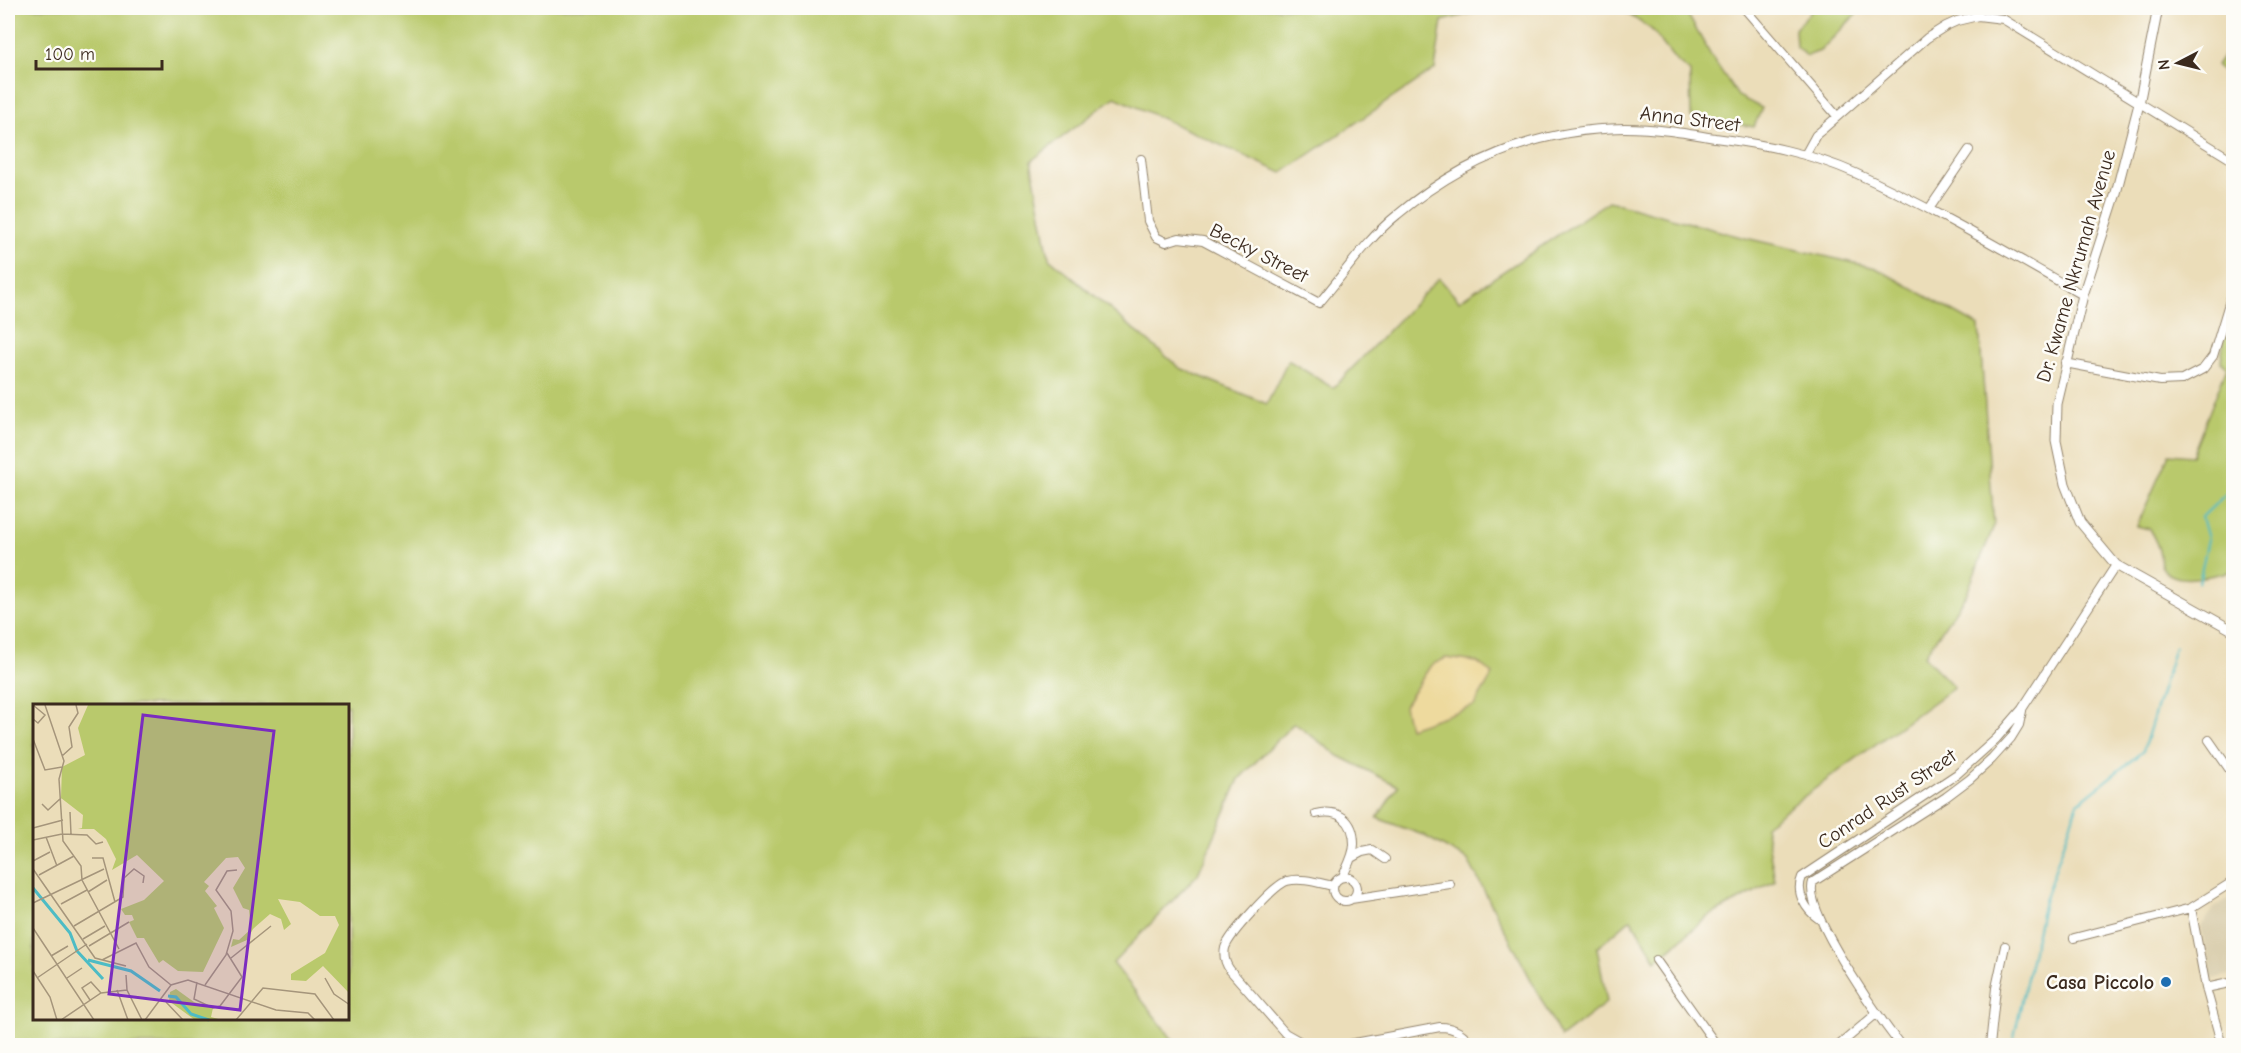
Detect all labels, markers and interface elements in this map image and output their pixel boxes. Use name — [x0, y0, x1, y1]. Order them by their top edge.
scale bar — [36, 33, 162, 71]
north arrow — [2148, 33, 2208, 93]
text: 100 m — [45, 44, 95, 65]
text: N — [2155, 58, 2174, 71]
street label: Anna Street — [1639, 101, 1743, 137]
street label: Dr. Kwame Nkrumah Avenue — [2032, 147, 2120, 385]
street label: Becky Street — [1206, 218, 1313, 288]
inset map — [33, 704, 350, 1020]
street label: Conrad Rust Street — [1813, 743, 1962, 854]
place label: Casa Piccolo — [2046, 971, 2154, 994]
marker: Casa Piccolo — [2159, 975, 2173, 989]

